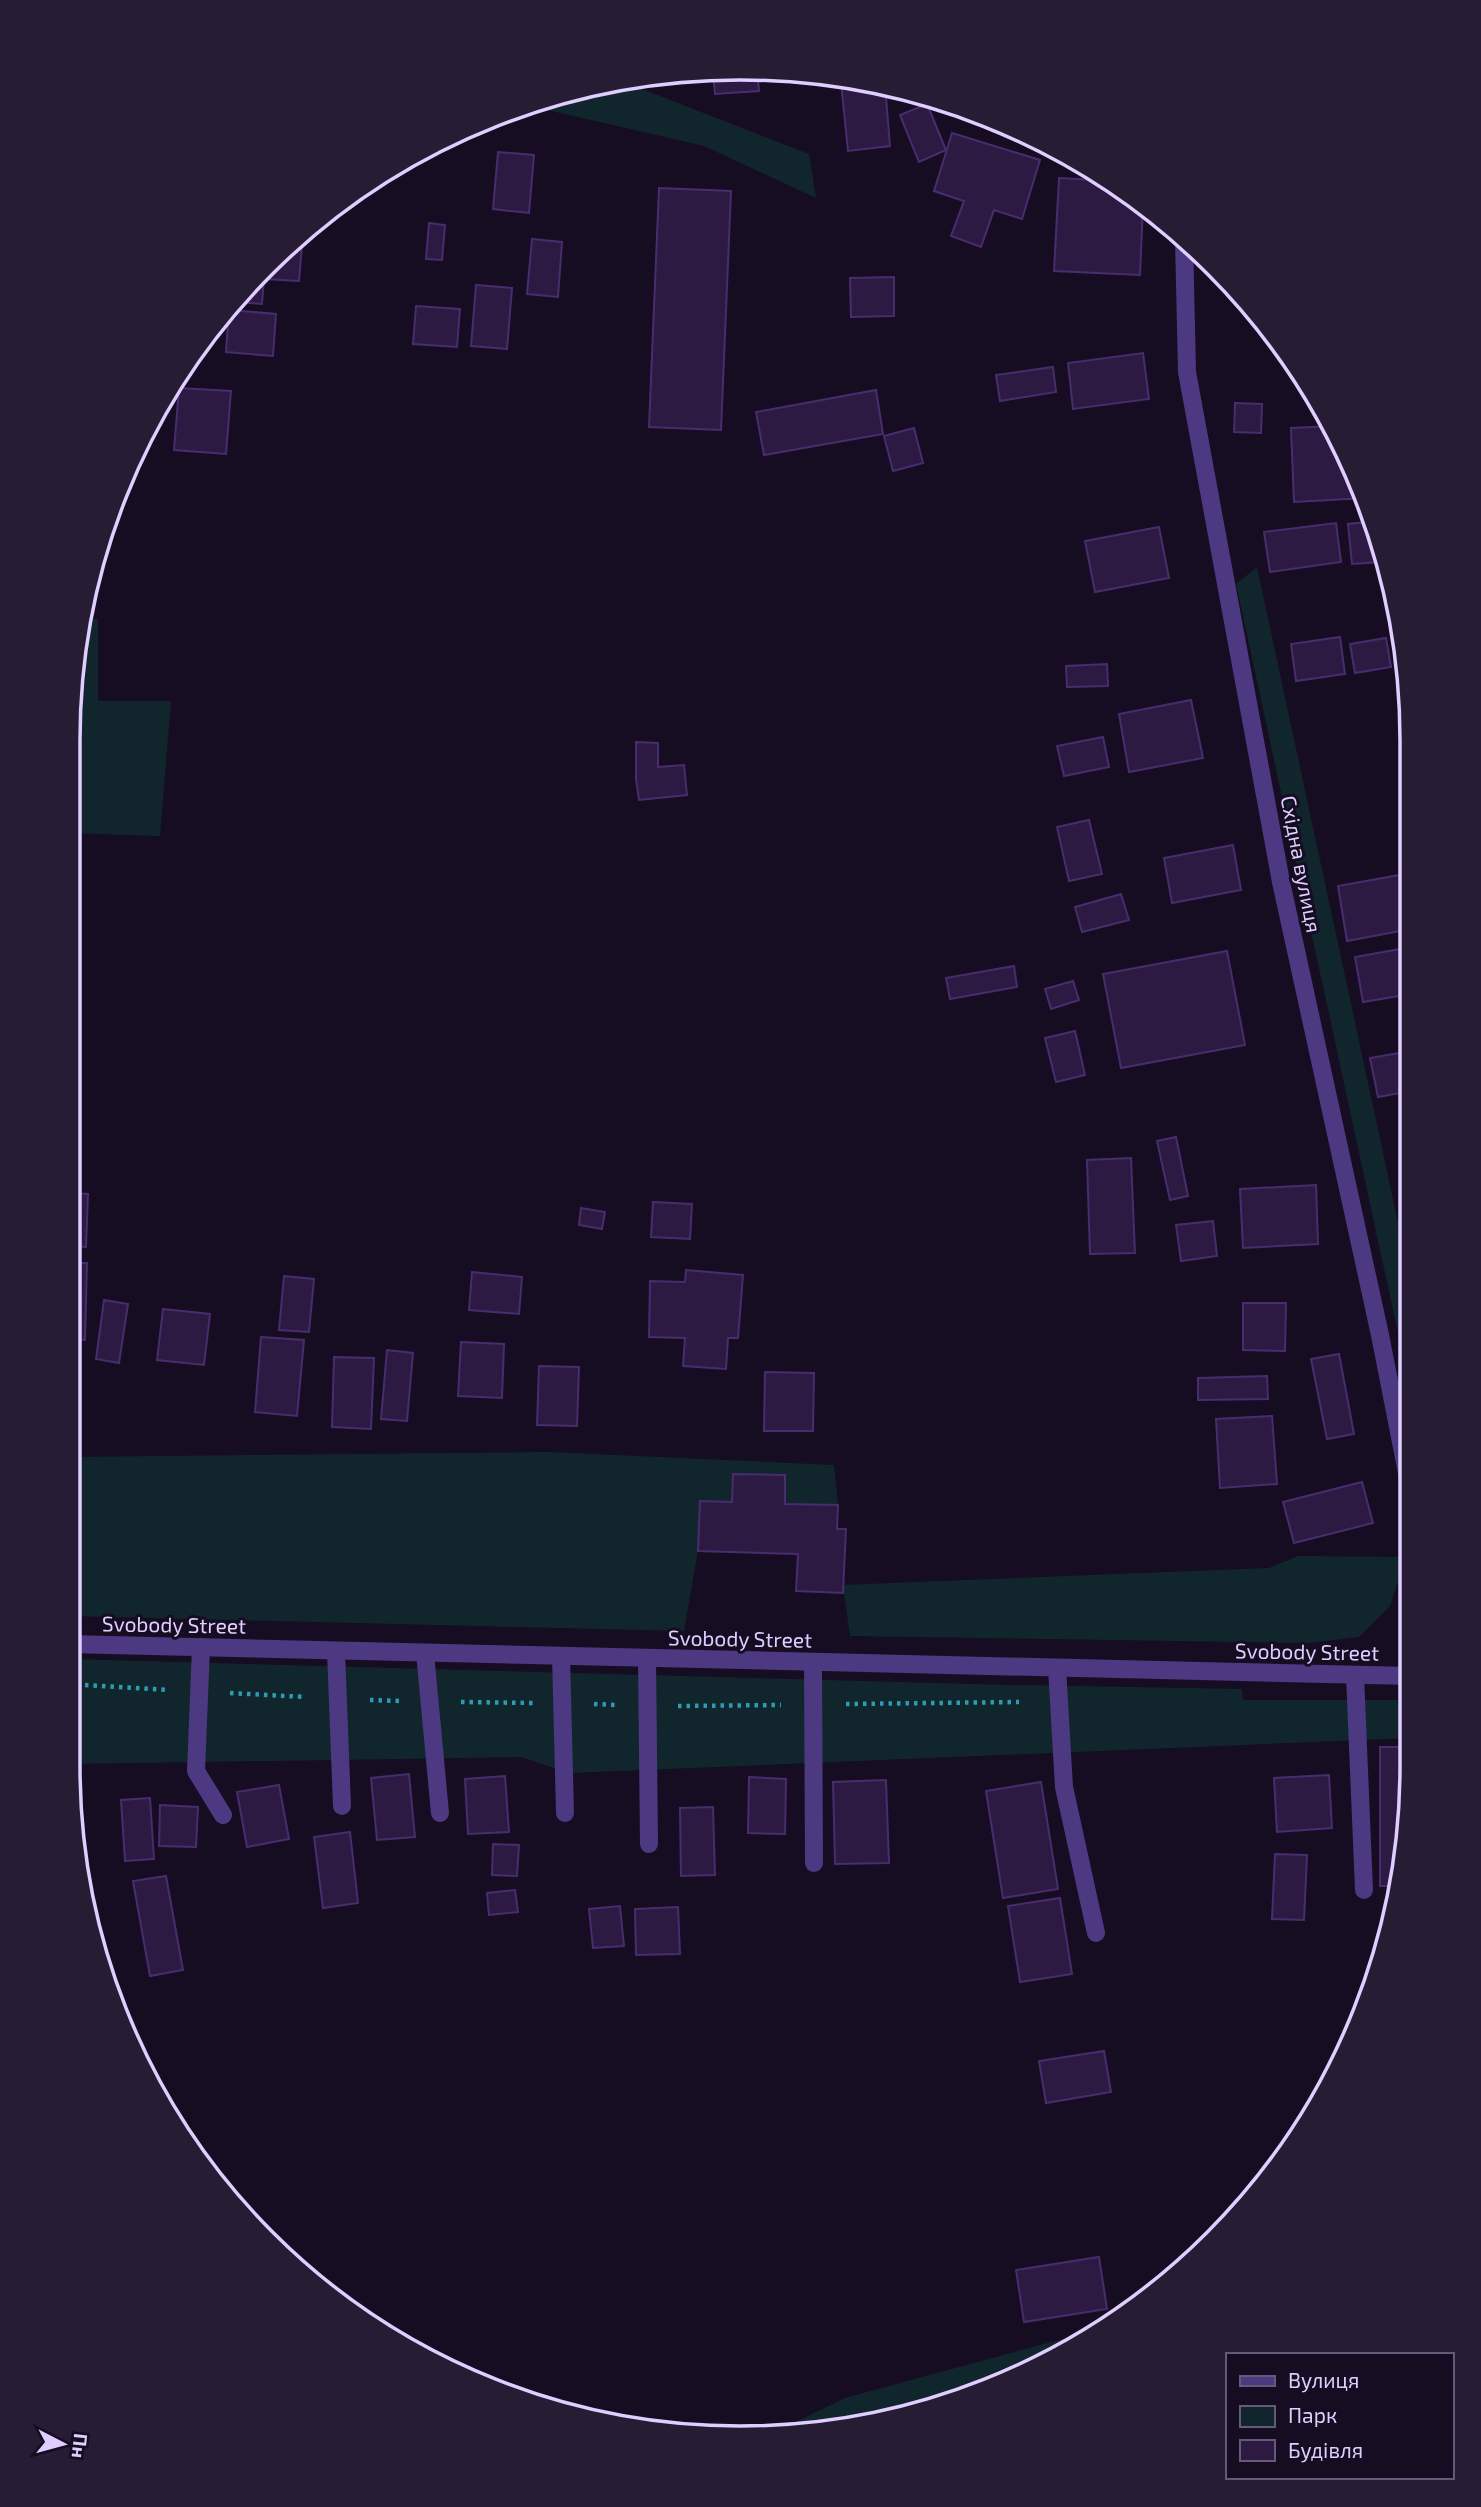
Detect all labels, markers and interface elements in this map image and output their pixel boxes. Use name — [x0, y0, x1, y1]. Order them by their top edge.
street label: Східна вулиця — [1275, 793, 1328, 935]
street label: Svobody Street — [102, 1610, 246, 1638]
street label: Svobody Street — [668, 1624, 812, 1652]
street label: Svobody Street — [1235, 1637, 1379, 1665]
legend — [1226, 2353, 1453, 2479]
text: Вулиця — [1288, 2367, 1359, 2393]
text: Парк — [1288, 2402, 1337, 2427]
north arrow — [28, 2409, 98, 2479]
text: Пн — [68, 2432, 93, 2459]
text: Будівля — [1288, 2437, 1363, 2463]

